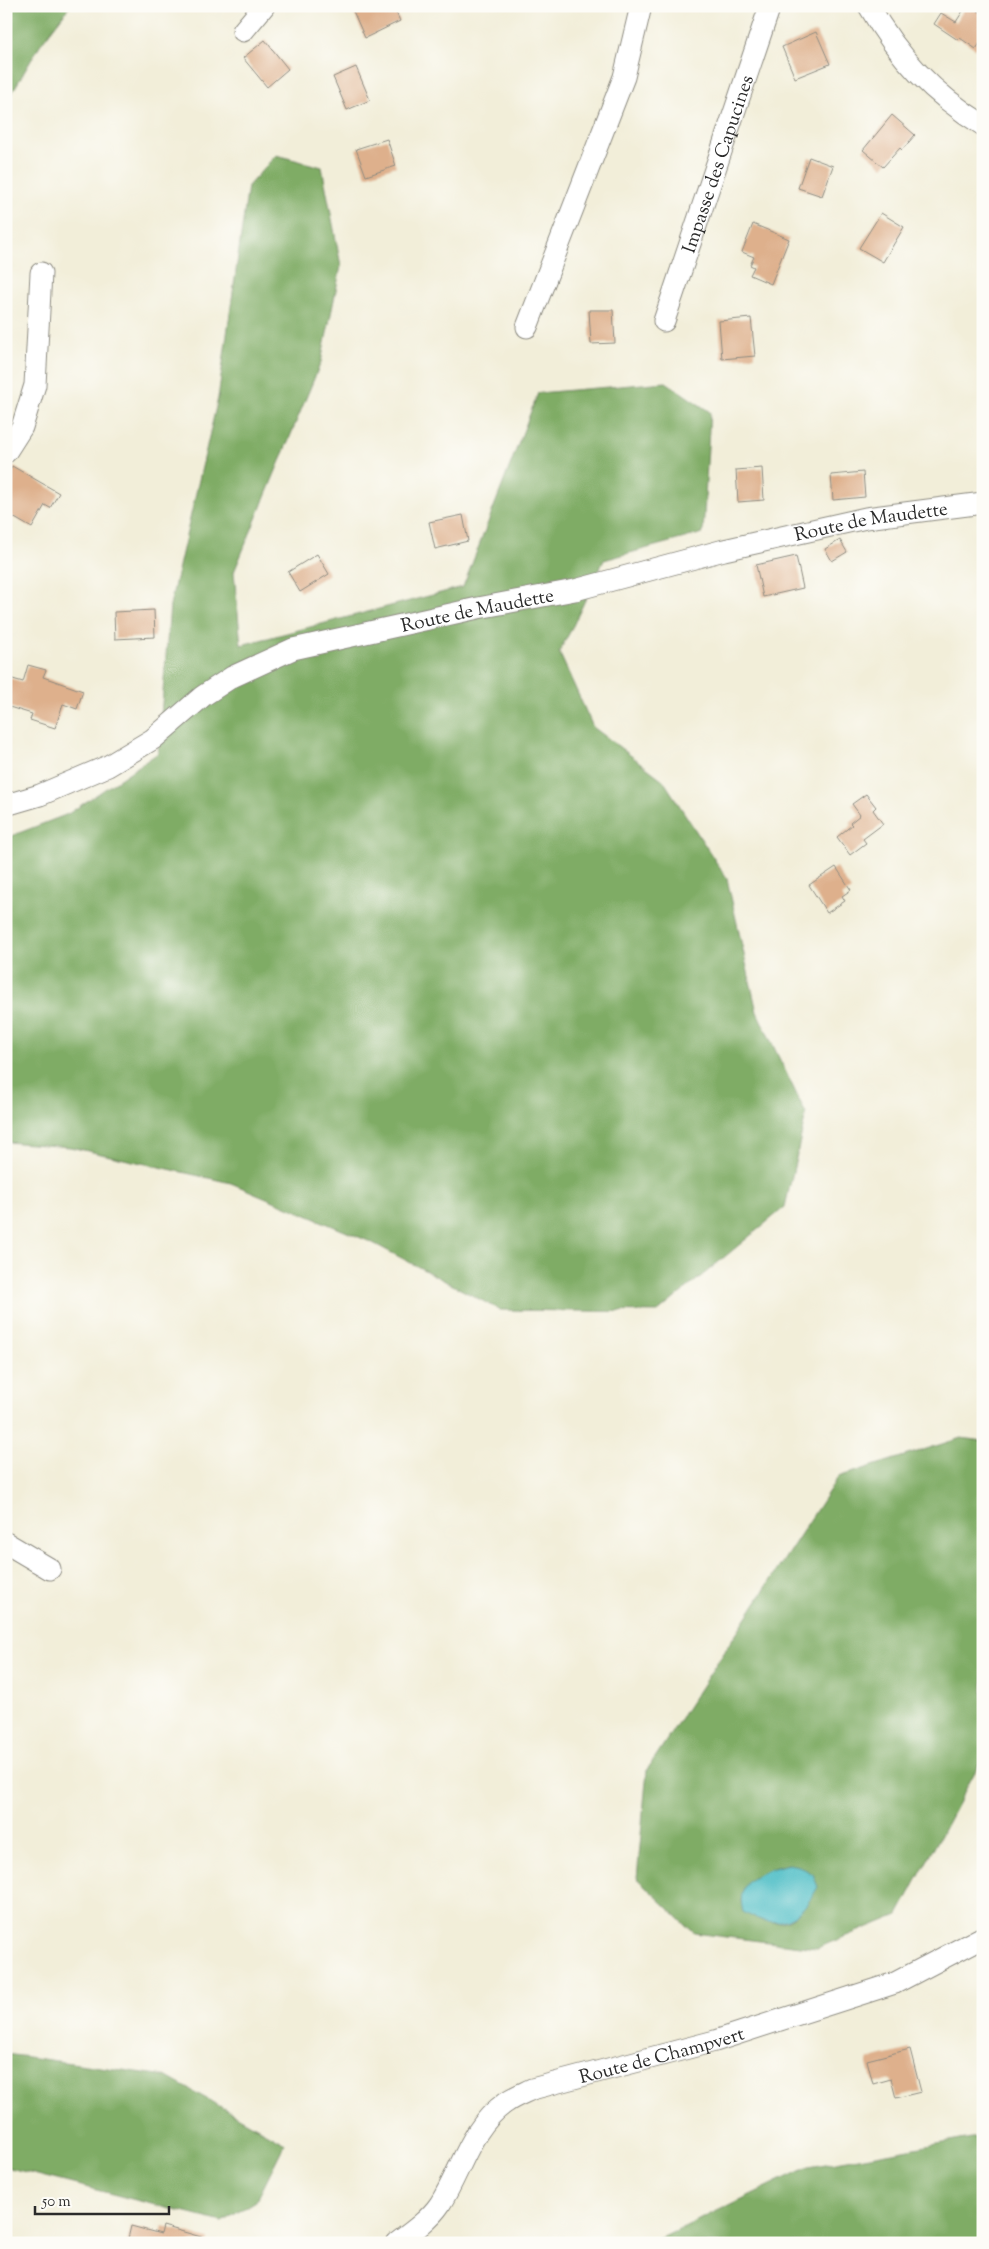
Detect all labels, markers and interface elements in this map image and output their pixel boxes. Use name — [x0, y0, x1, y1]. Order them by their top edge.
street label: Impasse des Capucines — [677, 72, 762, 257]
street label: Route de Maudette — [792, 497, 950, 550]
street label: Route de Maudette — [399, 583, 556, 641]
street label: Route de Champvert — [577, 2021, 749, 2092]
scale bar — [35, 2184, 169, 2216]
text: 50 m — [41, 2192, 71, 2213]

